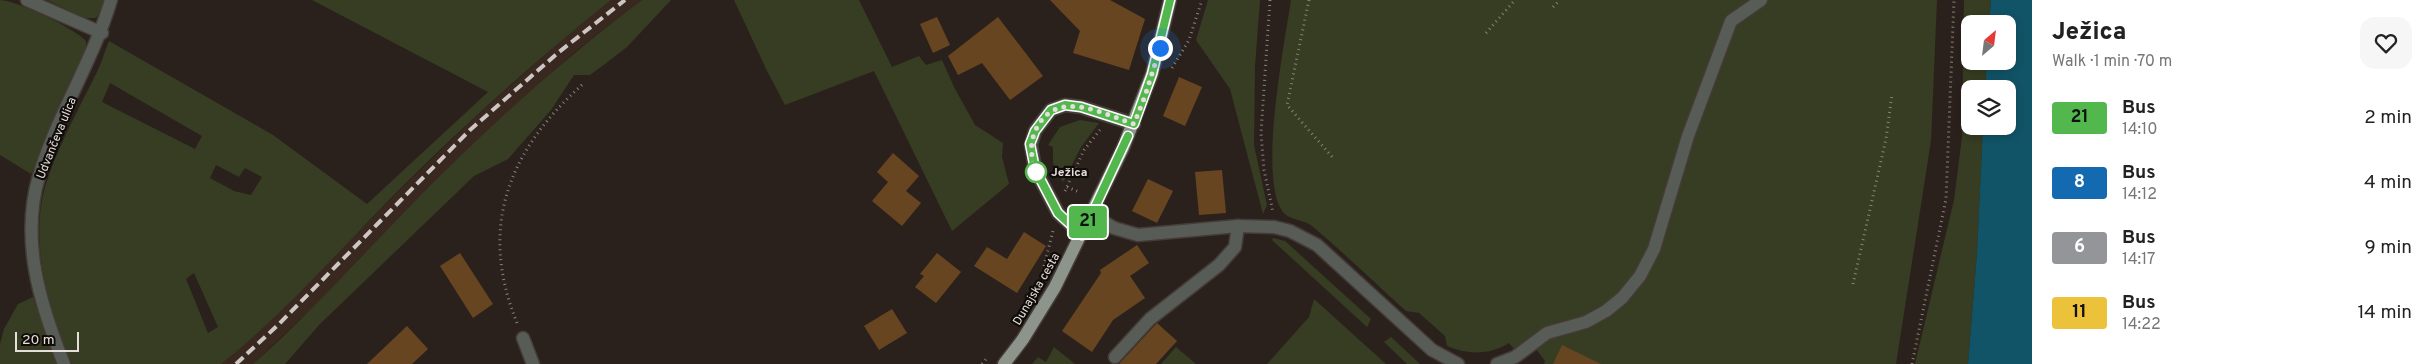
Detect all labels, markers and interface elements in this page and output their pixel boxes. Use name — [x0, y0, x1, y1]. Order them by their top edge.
north arrow — [1961, 15, 2016, 70]
map controls — [1961, 15, 2016, 135]
button: heart — [2360, 17, 2412, 69]
text: Ježica — [2052, 18, 2126, 48]
your location — [1148, 36, 1173, 61]
text: Walk · 1 min · 70 m — [2052, 52, 2172, 72]
button: layers — [1961, 80, 2016, 135]
street label: Udvančeva ulica — [33, 95, 81, 182]
text: Bus — [2122, 96, 2156, 120]
text: 21 — [2070, 106, 2089, 129]
text: 2 min — [2364, 106, 2412, 130]
text: 14:10 — [2122, 120, 2157, 140]
marker: Ježica — [1025, 161, 1047, 183]
text: Bus — [2122, 161, 2156, 185]
place label: Ježica — [1051, 165, 1087, 181]
text: 8 — [2074, 171, 2085, 194]
text: 4 min — [2364, 171, 2412, 195]
text: 14:12 — [2122, 185, 2157, 205]
line badge: 21 — [1066, 206, 1110, 238]
text: 21 — [1079, 210, 1097, 233]
text: Bus — [2122, 226, 2156, 250]
text: 6 — [2074, 236, 2085, 259]
text: 9 min — [2365, 236, 2412, 260]
street label: Dunajska cesta — [1010, 250, 1064, 329]
text: 14:17 — [2122, 250, 2155, 270]
text: Bus — [2122, 291, 2156, 315]
text: 11 — [2072, 301, 2087, 324]
text: 14 min — [2357, 301, 2412, 325]
text: 14:22 — [2122, 315, 2161, 335]
scale bar — [15, 329, 79, 352]
text: 20 m — [22, 332, 55, 349]

